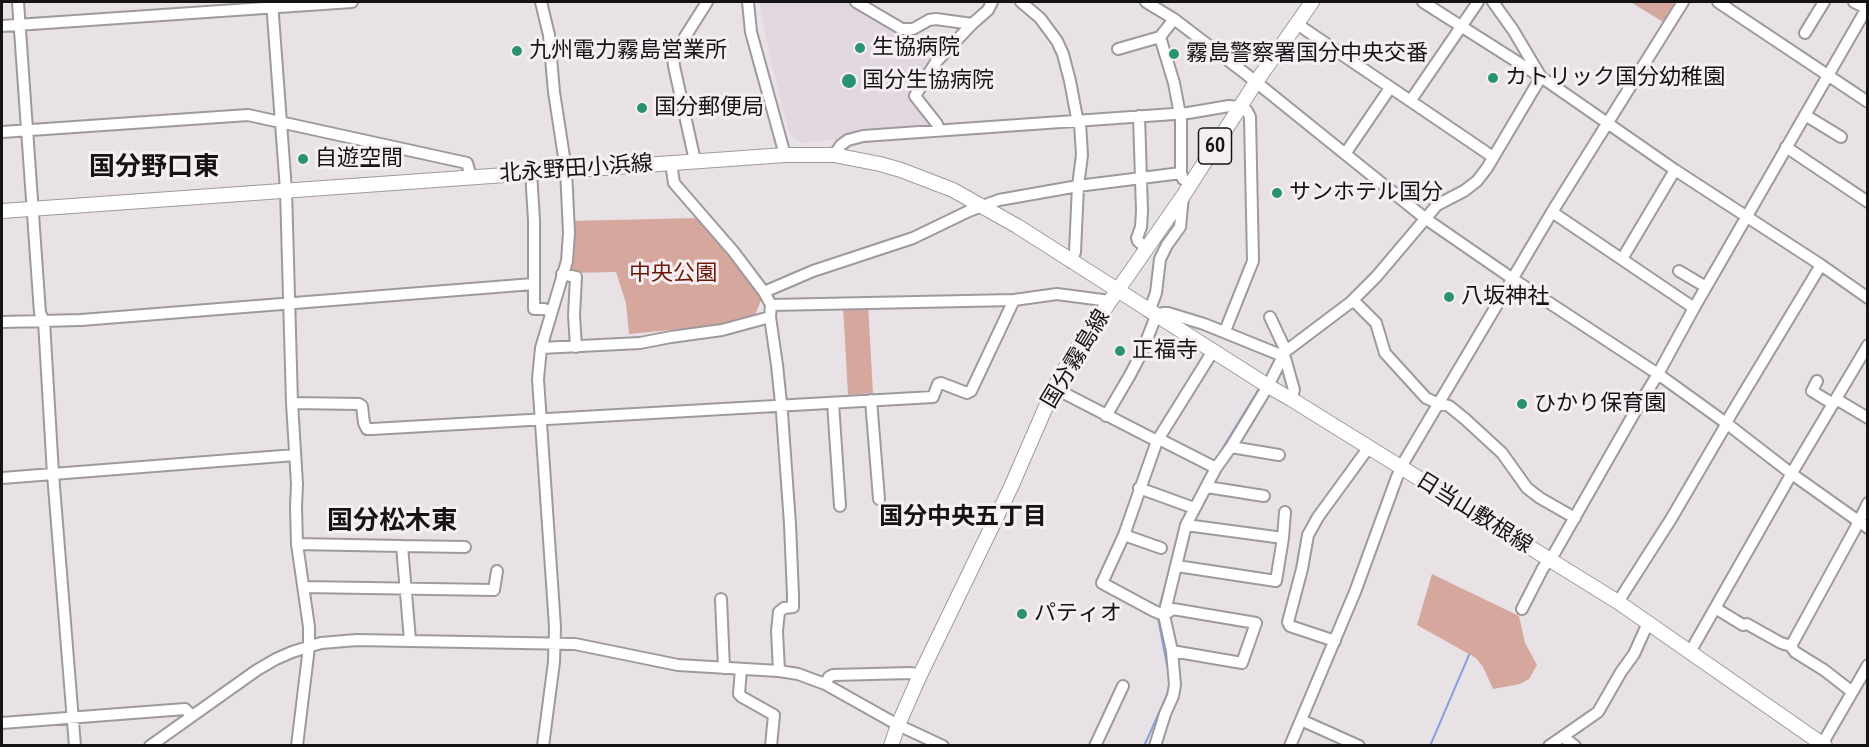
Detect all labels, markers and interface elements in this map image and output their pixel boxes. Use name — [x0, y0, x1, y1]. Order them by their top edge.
place label: 生協病院 — [872, 35, 960, 61]
place label: 九州電力霧島営業所 — [529, 38, 727, 64]
marker: 生協病院 — [853, 41, 867, 55]
place label: 霧島警察署国分中央交番 — [1186, 41, 1428, 67]
marker: 九州電力霧島営業所 — [510, 44, 524, 58]
marker: 霧島警察署国分中央交番 — [1167, 47, 1181, 61]
place label: カトリック国分幼稚園 — [1505, 65, 1725, 91]
place label: 国分生協病院 — [862, 68, 994, 94]
marker: カトリック国分幼稚園 — [1486, 71, 1500, 85]
marker: 国分生協病院 — [840, 72, 858, 90]
place label: 国分郵便局 — [654, 95, 764, 121]
marker: 国分郵便局 — [635, 101, 649, 115]
road number: 60 — [1198, 128, 1232, 164]
place label: 自遊空間 — [315, 146, 403, 172]
street label: 北永野田小浜線 — [498, 150, 654, 188]
district label: 国分野口東 — [89, 152, 219, 184]
marker: 自遊空間 — [296, 152, 310, 166]
place label: サンホテル国分 — [1289, 180, 1443, 206]
marker: サンホテル国分 — [1270, 186, 1284, 200]
park label: 中央公園 — [629, 261, 717, 287]
place label: 八坂神社 — [1461, 284, 1549, 310]
marker: 八坂神社 — [1442, 290, 1456, 304]
street label: 国分霧島線 — [1036, 305, 1116, 413]
place label: 正福寺 — [1132, 338, 1198, 364]
marker: 正福寺 — [1113, 344, 1127, 358]
place label: ひかり保育園 — [1534, 391, 1666, 417]
marker: ひかり保育園 — [1515, 397, 1529, 411]
street label: 日当山敷根線 — [1411, 467, 1537, 559]
district label: 国分中央五丁目 — [879, 503, 1047, 531]
district label: 国分松木東 — [327, 506, 457, 538]
place label: パティオ — [1034, 601, 1122, 627]
marker: パティオ — [1015, 607, 1029, 621]

